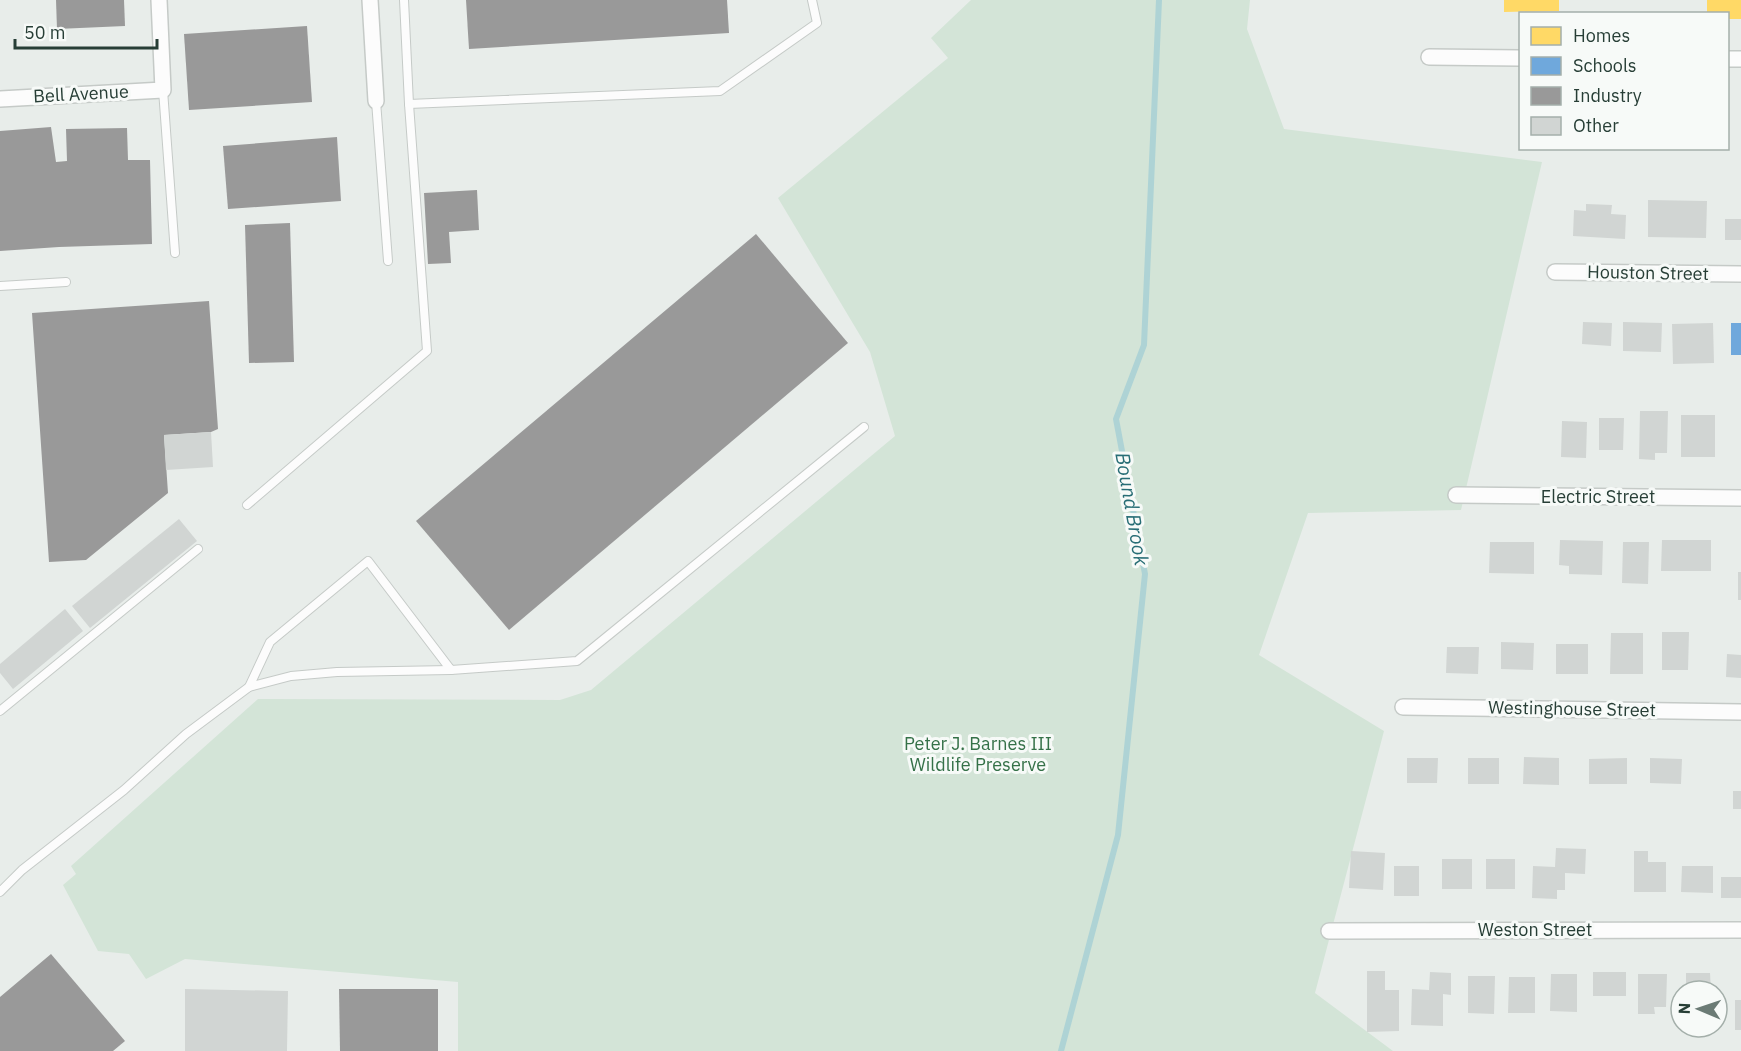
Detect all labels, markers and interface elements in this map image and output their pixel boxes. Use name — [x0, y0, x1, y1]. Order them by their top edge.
scale bar — [15, 12, 158, 50]
legend — [1519, 12, 1729, 150]
text: 50 m — [24, 21, 66, 44]
text: Homes — [1573, 24, 1630, 47]
text: Schools — [1573, 54, 1637, 77]
street label: Bell Avenue — [33, 80, 129, 107]
text: Industry — [1573, 84, 1642, 107]
text: Other — [1573, 114, 1619, 137]
street label: Houston Street — [1587, 260, 1709, 285]
water label: Bound Brook — [1109, 450, 1156, 568]
street label: Electric Street — [1541, 485, 1655, 508]
street label: Westinghouse Street — [1488, 696, 1656, 721]
park label: Peter J. Barnes III Wildlife Preserve — [904, 732, 1052, 776]
street label: Weston Street — [1478, 918, 1592, 941]
north arrow — [1669, 979, 1729, 1039]
text: N — [1674, 1002, 1694, 1015]

